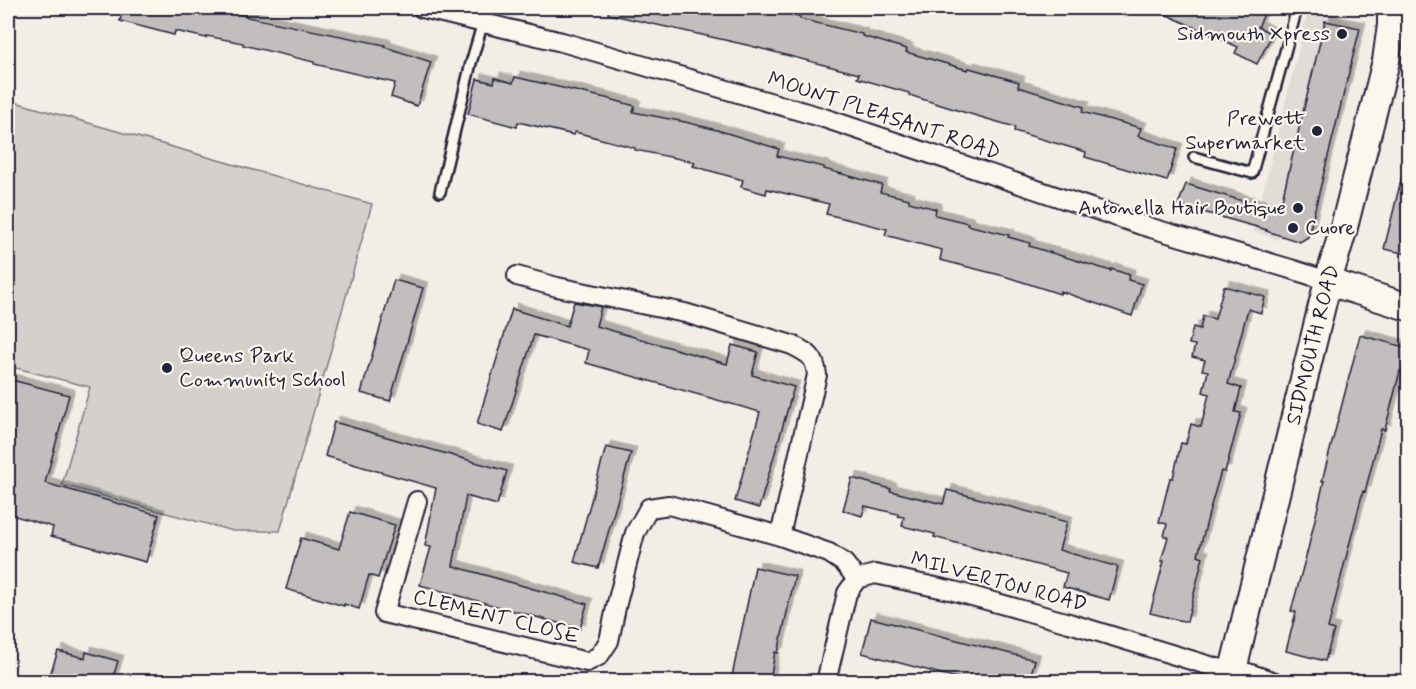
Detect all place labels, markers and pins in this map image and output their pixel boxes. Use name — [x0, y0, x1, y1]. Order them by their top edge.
place label: Sidmouth Xpress — [1177, 20, 1330, 48]
marker: Sidmouth Xpress — [1335, 27, 1349, 41]
place label: Prewett Supermarket — [1185, 105, 1306, 157]
marker: Prewett Supermarket — [1310, 124, 1324, 138]
place label: Antonella Hair Boutique — [1078, 194, 1286, 222]
marker: Antonella Hair Boutique — [1291, 201, 1305, 215]
place label: Cuore — [1305, 214, 1355, 242]
marker: Cuore — [1286, 221, 1300, 235]
place label: Queens Park Community School — [179, 342, 346, 394]
marker: Queens Park Community School — [160, 361, 174, 375]

